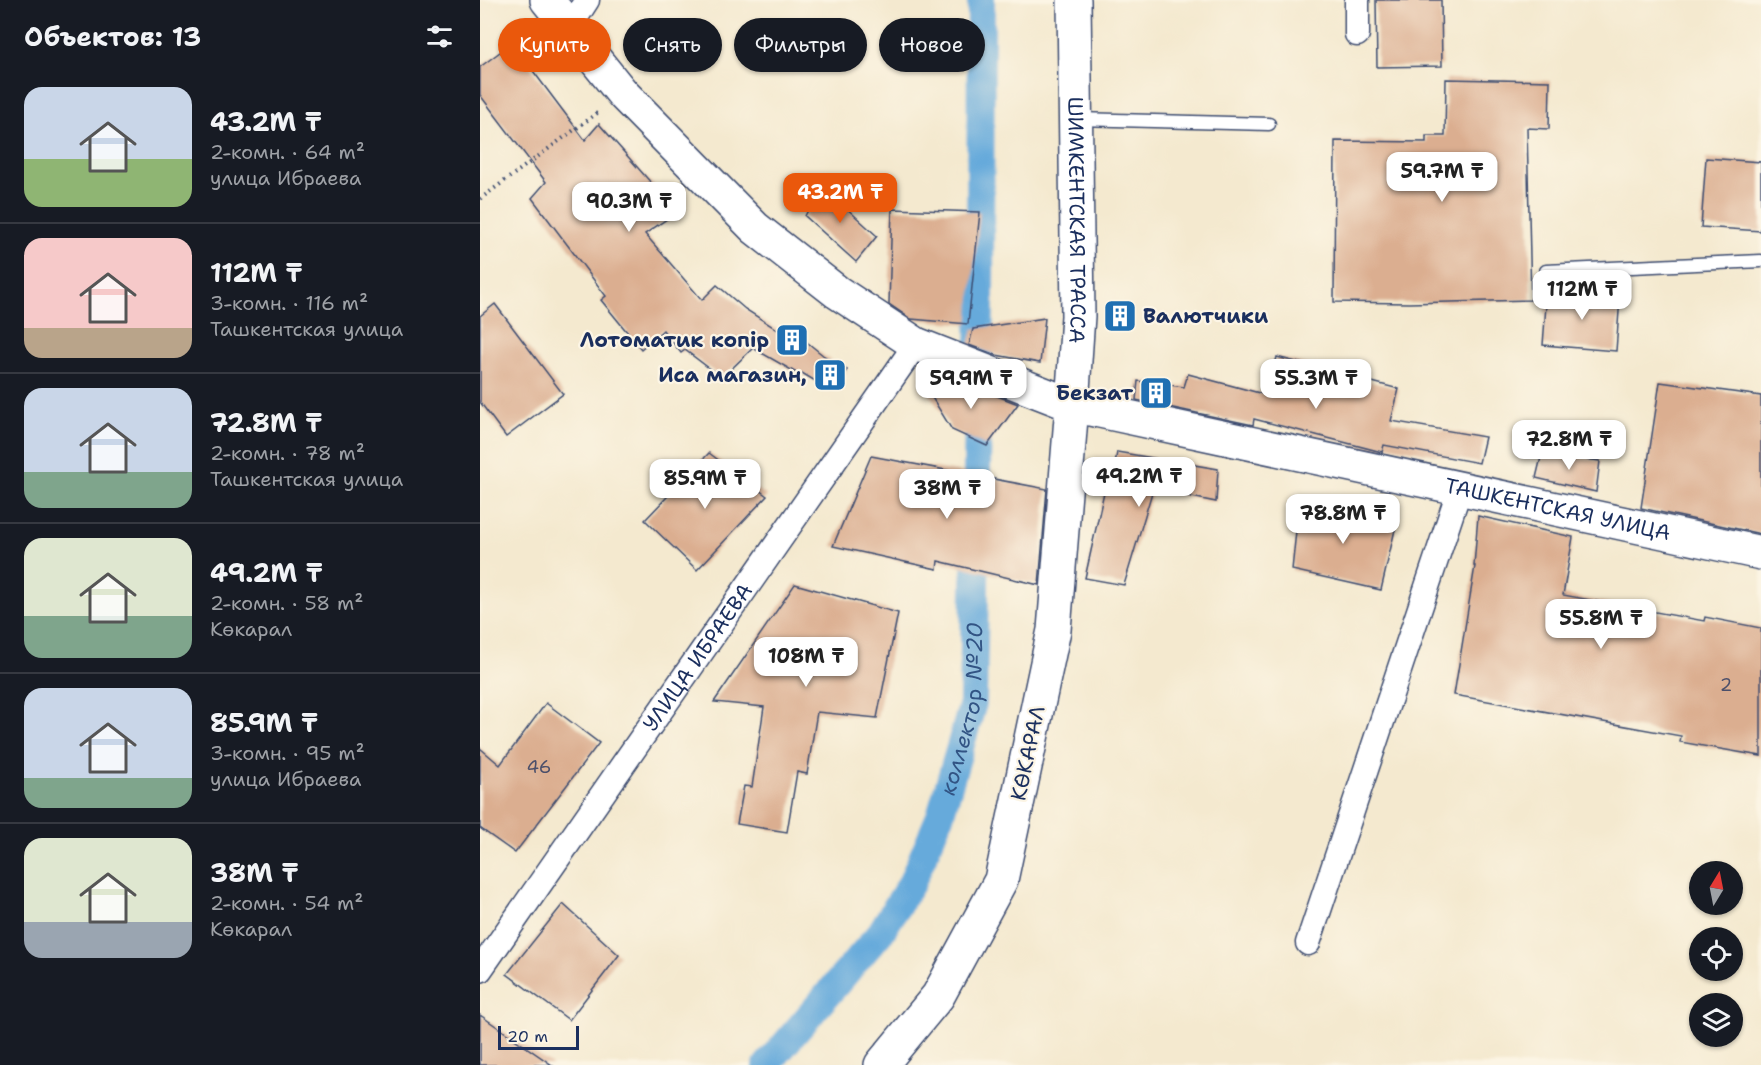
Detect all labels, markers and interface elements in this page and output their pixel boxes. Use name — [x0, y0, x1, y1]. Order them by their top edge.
chip: Купить — [498, 18, 611, 72]
chip: Снять — [623, 18, 722, 72]
chip: Фильтры — [734, 18, 867, 72]
chip: Новое — [879, 18, 985, 72]
text: Объектов: 13 — [24, 19, 201, 54]
icon: filters — [423, 20, 456, 53]
street label: ШИМКЕНТСКАЯ ТРАССА — [1061, 96, 1092, 344]
text: 43.2M ₸ — [210, 104, 321, 139]
icon: home — [72, 111, 144, 183]
text: 2-комн. · 64 m² — [210, 139, 365, 165]
pin: 59.7M ₸ — [1387, 152, 1497, 203]
text: 59.7M ₸ — [1400, 158, 1484, 184]
text: улица Ибраева — [210, 165, 362, 191]
pin: 43.2M ₸ — [785, 173, 895, 224]
text: 43.2M ₸ — [797, 179, 883, 205]
pin: 90.3M ₸ — [574, 182, 684, 233]
text: 90.3M ₸ — [586, 188, 672, 214]
text: 112M ₸ — [210, 255, 302, 290]
icon: home — [72, 262, 144, 334]
pin: 112M ₸ — [1533, 270, 1631, 321]
text: 112M ₸ — [1547, 276, 1617, 302]
text: 3-комн. · 116 m² — [210, 290, 368, 316]
building icon: Валютчики — [1102, 298, 1138, 334]
place label: Валютчики — [1143, 302, 1269, 330]
text: Ташкентская улица — [210, 316, 403, 342]
building icon: Лотоматик копір — [774, 322, 810, 358]
place label: Лотоматик копір — [580, 326, 769, 354]
building icon: Иса магазин, — [812, 357, 848, 393]
pin: 59.9M ₸ — [916, 359, 1026, 410]
pin: 55.3M ₸ — [1261, 359, 1371, 410]
place label: Иса магазин, — [658, 361, 807, 389]
text: 59.9M ₸ — [930, 365, 1012, 391]
text: 55.3M ₸ — [1274, 365, 1358, 391]
building icon: Бекзат — [1138, 375, 1174, 411]
place label: Бекзат — [1056, 379, 1133, 407]
text: 72.8M ₸ — [210, 405, 322, 440]
icon: home — [72, 412, 144, 484]
pin: 72.8M ₸ — [1514, 420, 1624, 471]
text: 72.8M ₸ — [1526, 426, 1612, 452]
text: 2-комн. · 78 m² — [210, 440, 365, 466]
pin: 49.2M ₸ — [1084, 457, 1194, 508]
pin: 85.9M ₸ — [650, 459, 760, 510]
text: 49.2M ₸ — [1096, 463, 1182, 489]
text: 85.9M ₸ — [664, 465, 746, 491]
text: Ташкентская улица — [210, 466, 403, 492]
pin: 38M ₸ — [905, 469, 989, 520]
street label: ТАШКЕНТСКАЯ УЛИЦА — [1442, 471, 1673, 547]
text: 38M ₸ — [913, 475, 981, 501]
pin: 78.8M ₸ — [1288, 494, 1398, 545]
text: 78.8M ₸ — [1300, 500, 1386, 526]
text: 49.2M ₸ — [210, 555, 322, 590]
icon: home — [72, 562, 144, 634]
street label: УЛИЦА ИБРАЕВА — [636, 578, 759, 737]
text: 2-комн. · 58 m² — [210, 590, 364, 616]
pin: 55.8M ₸ — [1546, 599, 1656, 650]
text: 55.8M ₸ — [1559, 605, 1643, 631]
text: Көкарал — [210, 616, 292, 642]
water label: коллектор №20 — [932, 622, 989, 799]
pin: 108M ₸ — [757, 637, 855, 688]
text: 108M ₸ — [768, 643, 844, 669]
house number: 2 — [1720, 673, 1732, 697]
street label: КӨКАРАЛ — [1004, 703, 1052, 803]
text: 85.9M ₸ — [210, 705, 318, 740]
icon: home — [72, 712, 144, 784]
text: 3-комн. · 95 m² — [210, 740, 365, 766]
house number: 46 — [527, 755, 551, 779]
text: улица Ибраева — [210, 766, 362, 792]
text: 38M ₸ — [210, 855, 298, 890]
north arrow — [1689, 861, 1743, 915]
map controls — [1689, 861, 1743, 1047]
icon: home — [72, 862, 144, 934]
text: 2-комн. · 54 m² — [210, 890, 364, 916]
text: Көкарал — [210, 916, 292, 942]
button: locate — [1689, 927, 1743, 981]
button: layers — [1689, 993, 1743, 1047]
scale bar — [498, 1023, 579, 1050]
text: 20 m — [507, 1026, 548, 1047]

